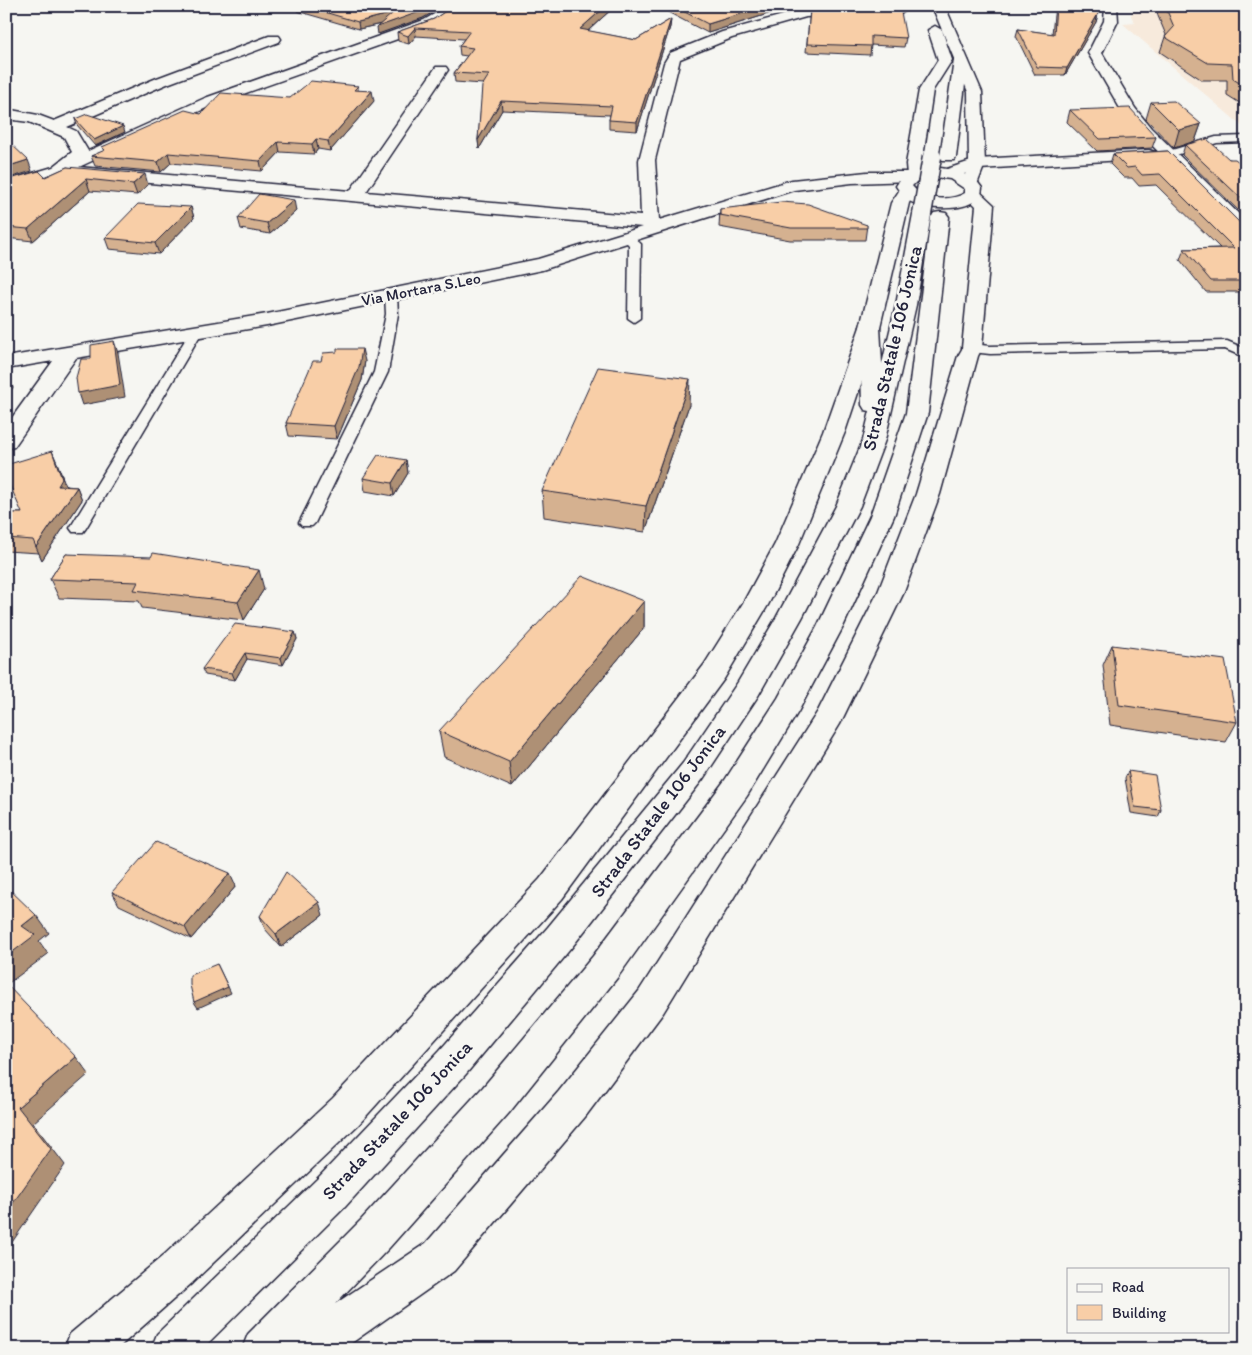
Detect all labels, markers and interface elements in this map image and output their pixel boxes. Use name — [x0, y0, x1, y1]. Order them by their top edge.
street label: Strada Statale 106 Jonica — [857, 243, 927, 453]
street label: Via Mortara S.Leo — [360, 268, 482, 310]
street label: Strada Statale 106 Jonica — [586, 720, 730, 902]
street label: Strada Statale 106 Jonica — [317, 1035, 477, 1205]
legend — [1067, 1268, 1230, 1332]
text: Road — [1112, 1278, 1145, 1296]
text: Building — [1112, 1304, 1166, 1322]

